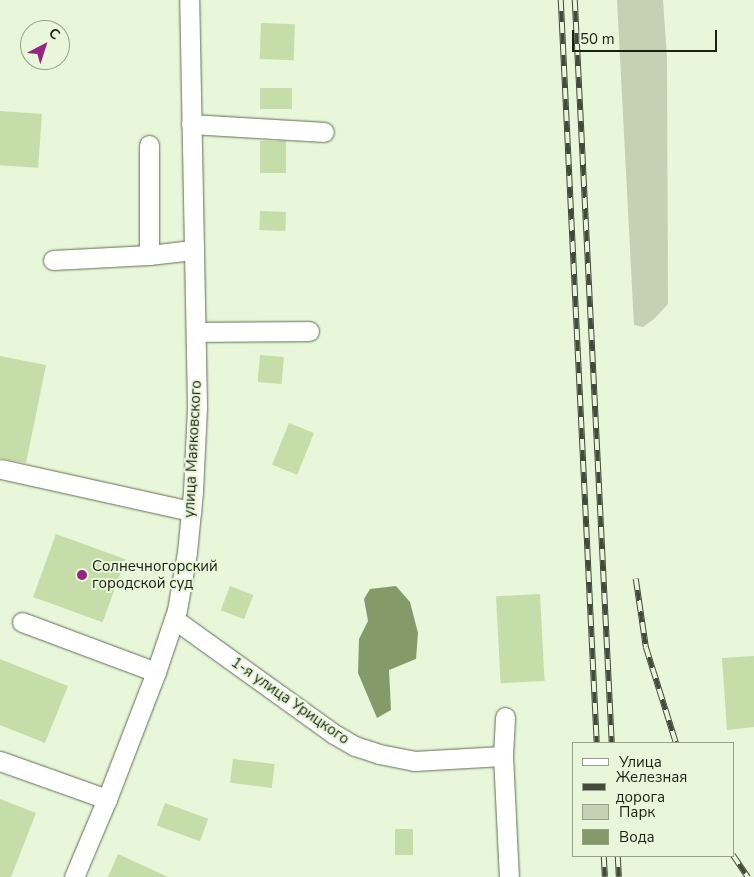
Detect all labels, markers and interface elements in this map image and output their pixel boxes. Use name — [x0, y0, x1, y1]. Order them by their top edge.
north arrow — [20, 20, 70, 70]
scale bar — [574, 20, 719, 52]
text: С — [45, 24, 64, 44]
text: 50 m — [580, 29, 615, 49]
street label: улица Маяковского — [180, 380, 206, 518]
place label: Солнечногорский городской суд — [92, 557, 218, 592]
marker: Солнечногорский городской суд — [76, 569, 88, 581]
street label: 1-я улица Урицкого — [228, 654, 352, 748]
legend — [572, 742, 734, 857]
text: Улица — [619, 752, 662, 772]
text: Железная дорога — [616, 767, 687, 807]
text: Парк — [619, 802, 655, 822]
text: Вода — [619, 827, 655, 847]

